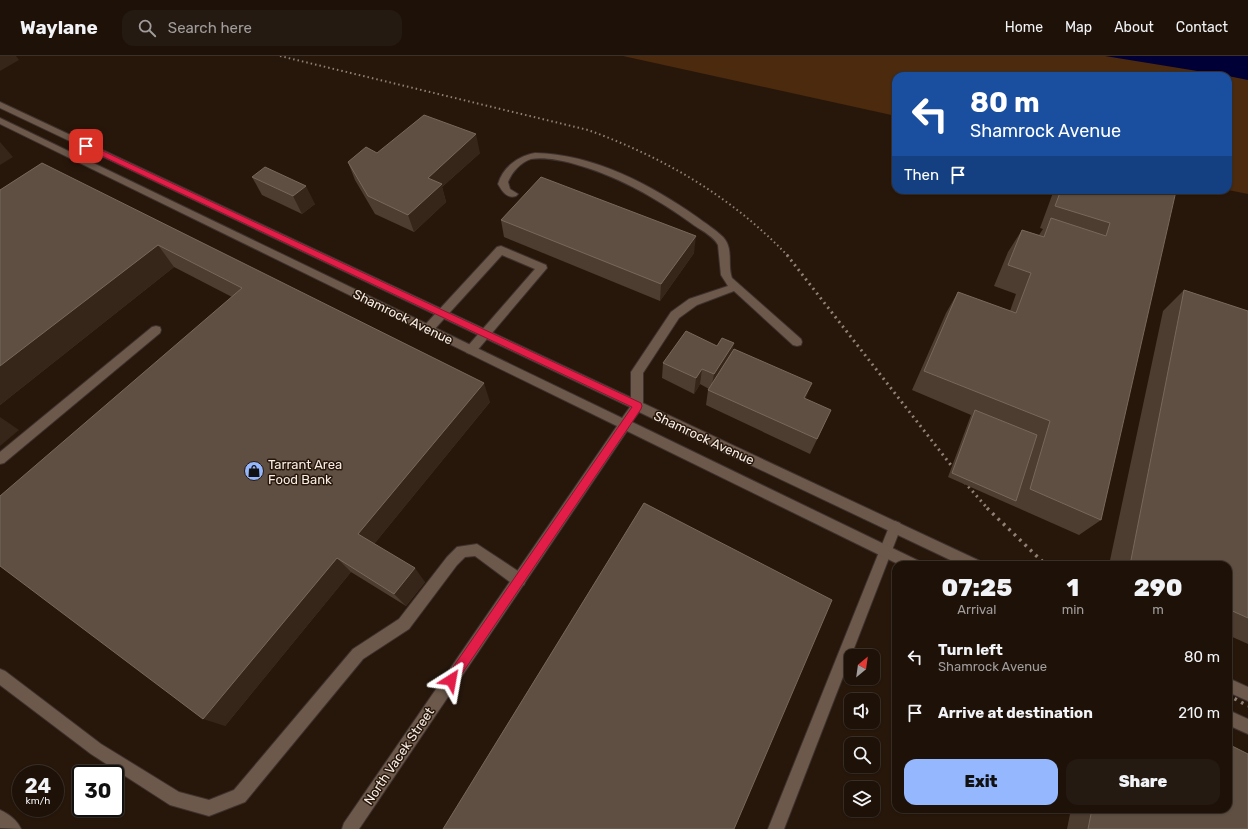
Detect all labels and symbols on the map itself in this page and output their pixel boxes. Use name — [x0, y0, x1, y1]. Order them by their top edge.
pin — [69, 129, 103, 163]
street label: Shamrock Avenue — [351, 286, 455, 348]
street label: Shamrock Avenue — [651, 408, 757, 468]
place label: Tarrant Area Food Bank — [268, 457, 342, 487]
shop icon: Tarrant Area Food Bank — [243, 460, 265, 482]
north arrow — [844, 649, 880, 685]
position arrow — [430, 659, 472, 701]
street label: North Vacek Street — [361, 705, 437, 807]
speed limit sign: 30 — [72, 765, 124, 817]

